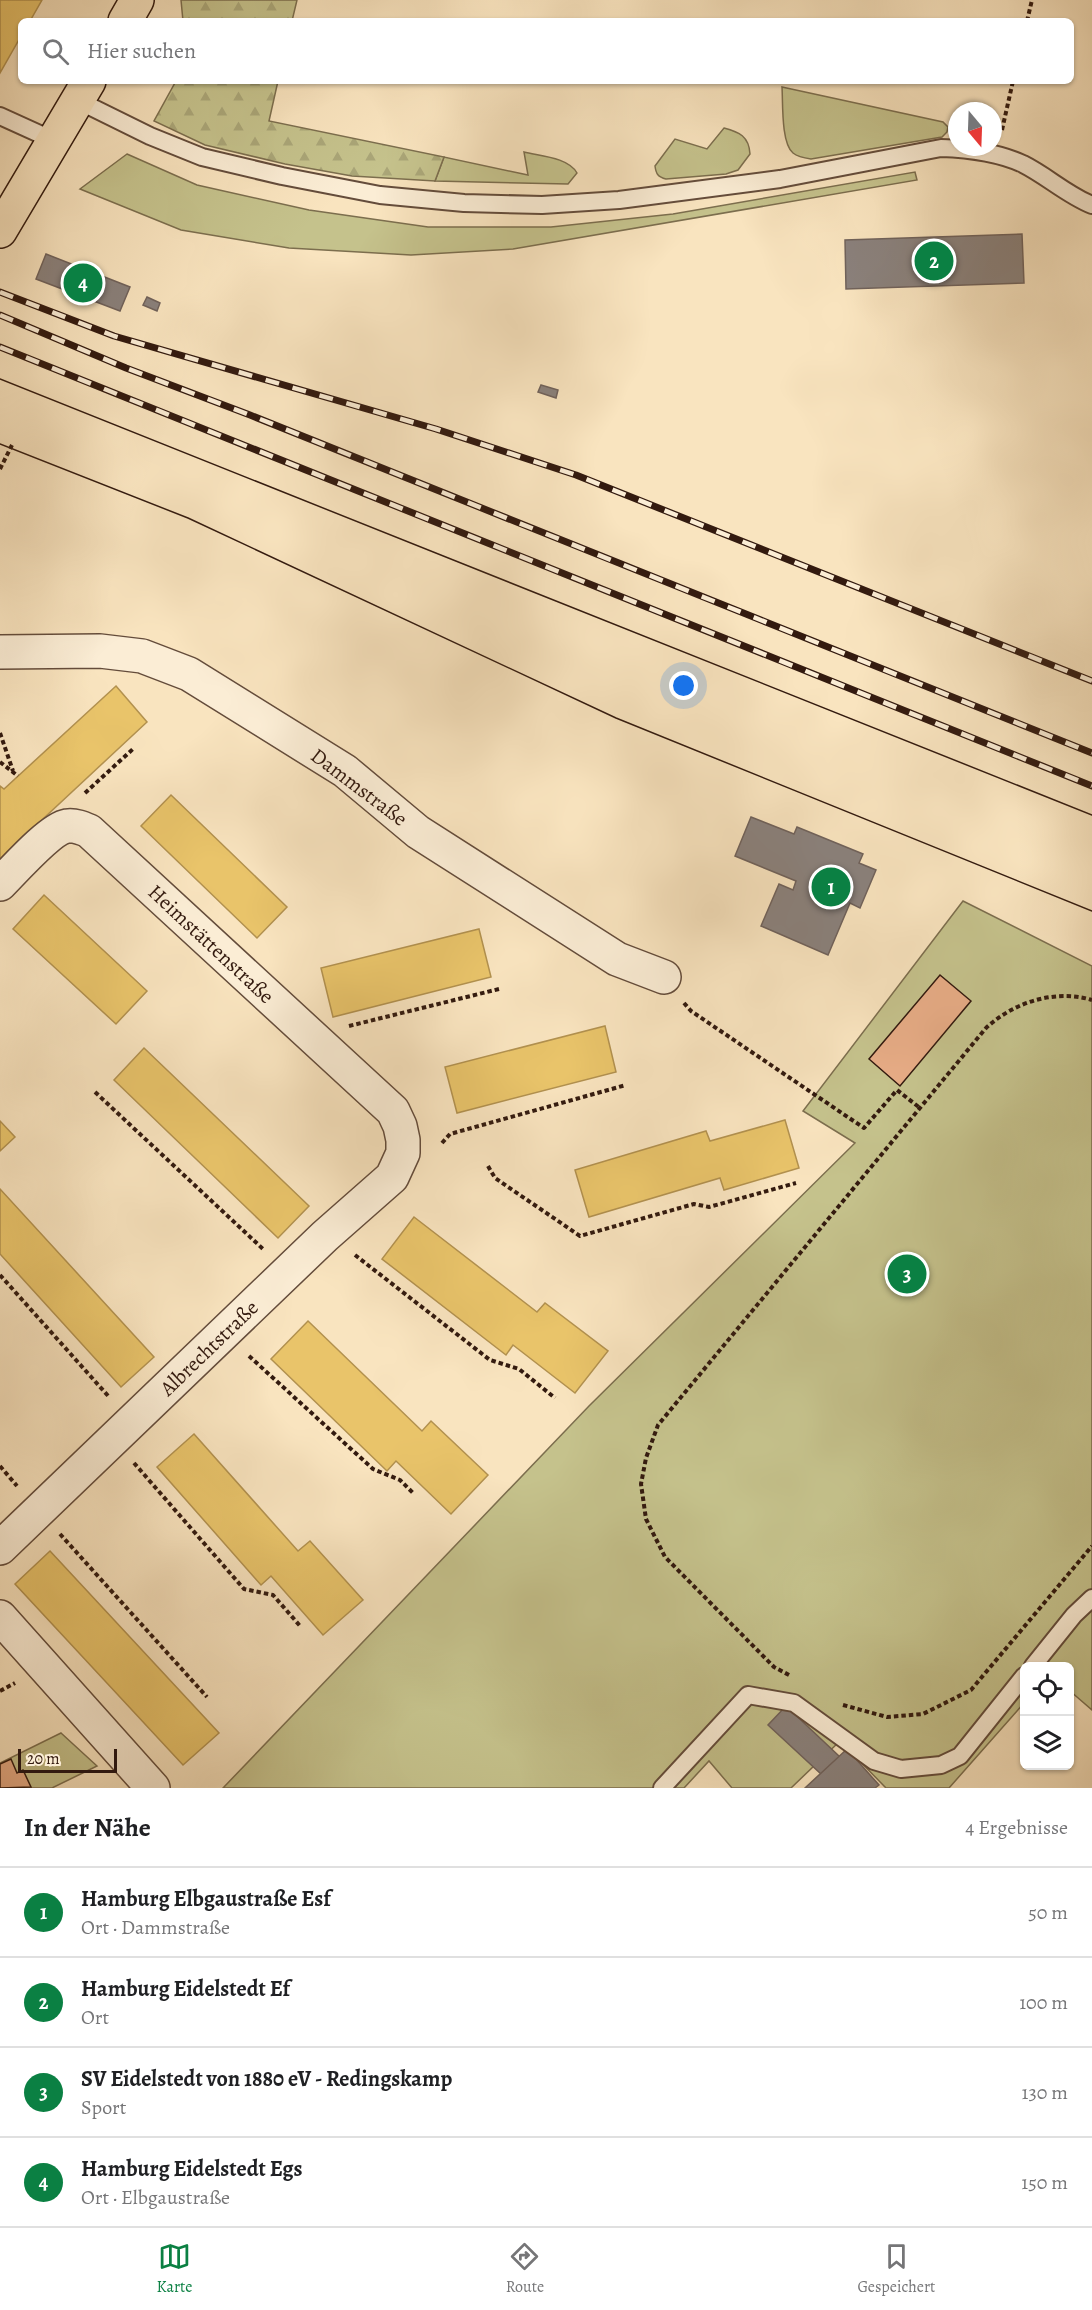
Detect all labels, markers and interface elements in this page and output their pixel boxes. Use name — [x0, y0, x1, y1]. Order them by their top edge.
search box — [18, 18, 1074, 84]
icon: search — [39, 35, 72, 68]
text: Hier suchen — [87, 36, 196, 66]
north arrow — [948, 102, 1002, 156]
pin: 2 — [914, 238, 954, 284]
pin: 4 — [64, 260, 103, 306]
your location — [669, 671, 698, 700]
street label: Dammstraße — [305, 741, 413, 833]
pin: 1 — [812, 864, 850, 910]
street label: Heimstättenstraße — [142, 878, 280, 1010]
pin: 3 — [888, 1252, 926, 1296]
street label: Albrechtstraße — [153, 1294, 264, 1403]
map controls — [1020, 1662, 1074, 1770]
button: locate — [1020, 1662, 1074, 1716]
button: layers — [1020, 1716, 1074, 1770]
scale bar — [18, 1746, 117, 1774]
text: 20 m — [27, 1748, 60, 1770]
text: In der Nähe — [24, 1810, 151, 1845]
text: 4 Ergebnisse — [965, 1814, 1068, 1841]
text: Hamburg Elbgaustraße Esf — [81, 1884, 331, 1914]
text: 1 — [40, 1899, 47, 1926]
text: 50 m — [1028, 1899, 1068, 1926]
text: Ort · Dammstraße — [81, 1914, 230, 1941]
text: Hamburg Eidelstedt Ef — [81, 1974, 290, 2004]
text: 2 — [39, 1989, 48, 2016]
text: 100 m — [1019, 1989, 1068, 2016]
text: Ort — [81, 2004, 109, 2031]
text: SV Eidelstedt von 1880 eV - Redingskamp — [81, 2064, 452, 2094]
text: 3 — [39, 2079, 48, 2106]
text: 130 m — [1022, 2079, 1068, 2106]
text: Sport — [81, 2094, 126, 2121]
text: Hamburg Eidelstedt Egs — [81, 2154, 302, 2184]
text: 4 — [39, 2169, 48, 2196]
text: 150 m — [1021, 2169, 1068, 2196]
text: Ort · Elbgaustraße — [81, 2184, 230, 2211]
tab: Karte — [157, 2240, 193, 2298]
tab: Route — [506, 2240, 544, 2298]
tab: Gespeichert — [857, 2240, 935, 2298]

